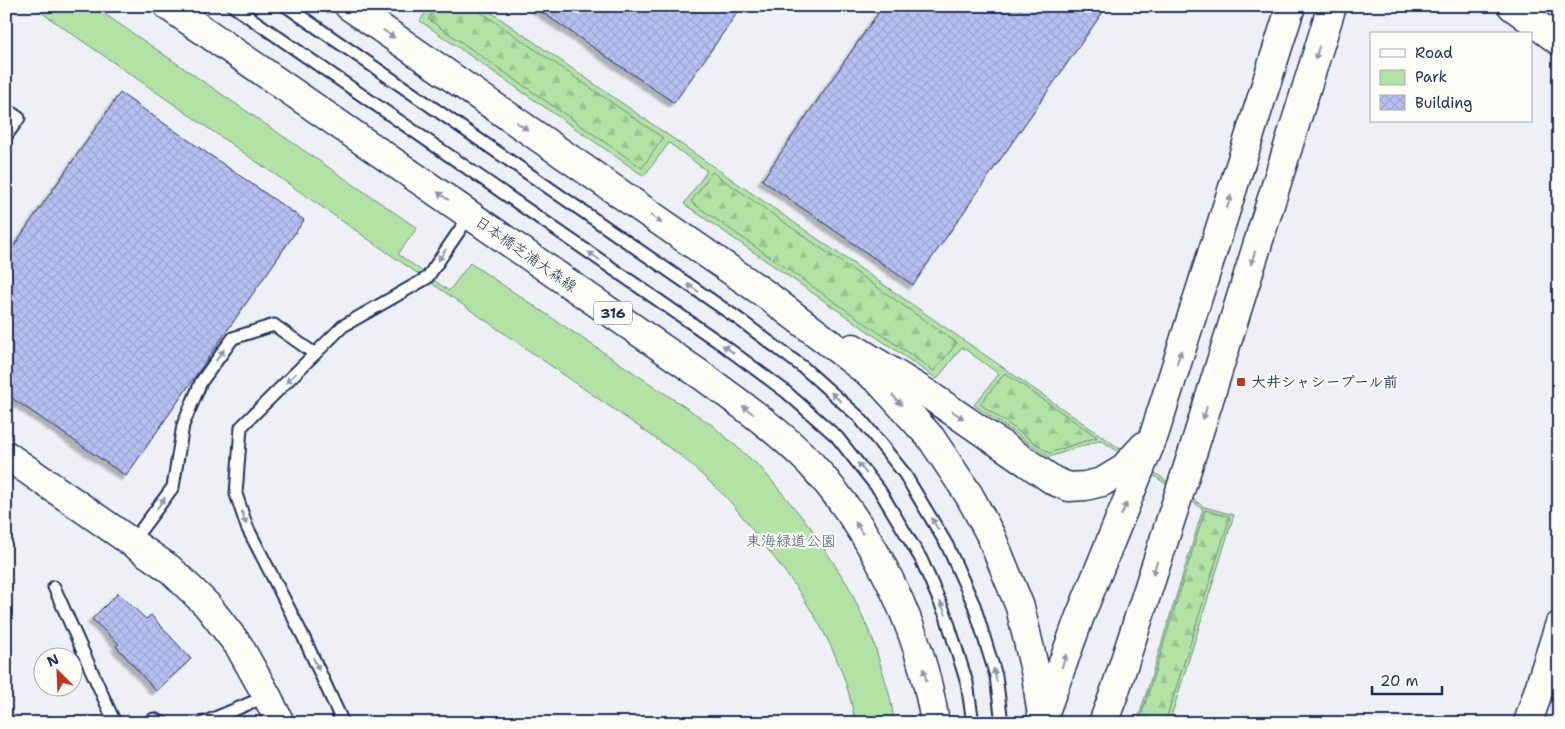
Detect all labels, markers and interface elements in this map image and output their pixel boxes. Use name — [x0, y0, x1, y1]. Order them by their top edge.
one-way arrow — [382, 29, 396, 39]
legend — [1370, 32, 1532, 122]
text: Road — [1415, 43, 1453, 63]
one-way arrow — [1313, 45, 1321, 60]
text: Park — [1415, 67, 1447, 87]
text: Building — [1415, 93, 1472, 113]
one-way arrow — [516, 121, 529, 131]
one-way arrow — [436, 191, 450, 201]
one-way arrow — [1226, 195, 1234, 210]
street label: 日本橋芝浦大森線 — [471, 211, 581, 297]
one-way arrow — [649, 214, 663, 224]
one-way arrow — [437, 248, 447, 262]
one-way arrow — [588, 251, 601, 261]
one-way arrow — [1249, 251, 1257, 266]
one-way arrow — [686, 283, 700, 293]
road number: 316 — [594, 302, 632, 324]
one-way arrow — [721, 344, 735, 354]
one-way arrow — [215, 348, 225, 362]
one-way arrow — [1176, 349, 1183, 364]
one-way arrow — [285, 372, 297, 384]
place label: 大井シャシープール前 — [1251, 372, 1398, 392]
marker: 大井シャシープール前 — [1235, 376, 1247, 388]
one-way arrow — [830, 391, 843, 402]
one-way arrow — [891, 394, 903, 406]
one-way arrow — [741, 405, 755, 415]
one-way arrow — [1201, 406, 1209, 421]
one-way arrow — [951, 410, 965, 420]
one-way arrow — [856, 462, 867, 475]
one-way arrow — [156, 497, 167, 510]
one-way arrow — [1120, 502, 1128, 516]
one-way arrow — [241, 511, 248, 526]
one-way arrow — [931, 518, 940, 531]
one-way arrow — [854, 521, 863, 534]
park label: 東海緑道公園 — [746, 531, 836, 551]
one-way arrow — [1151, 561, 1159, 576]
one-way arrow — [938, 601, 946, 615]
north arrow — [32, 646, 82, 696]
text: N — [44, 650, 61, 671]
one-way arrow — [1061, 653, 1068, 668]
one-way arrow — [312, 657, 320, 671]
scale bar — [1372, 664, 1442, 696]
one-way arrow — [991, 667, 999, 682]
one-way arrow — [921, 668, 929, 683]
text: 20 m — [1380, 671, 1419, 691]

